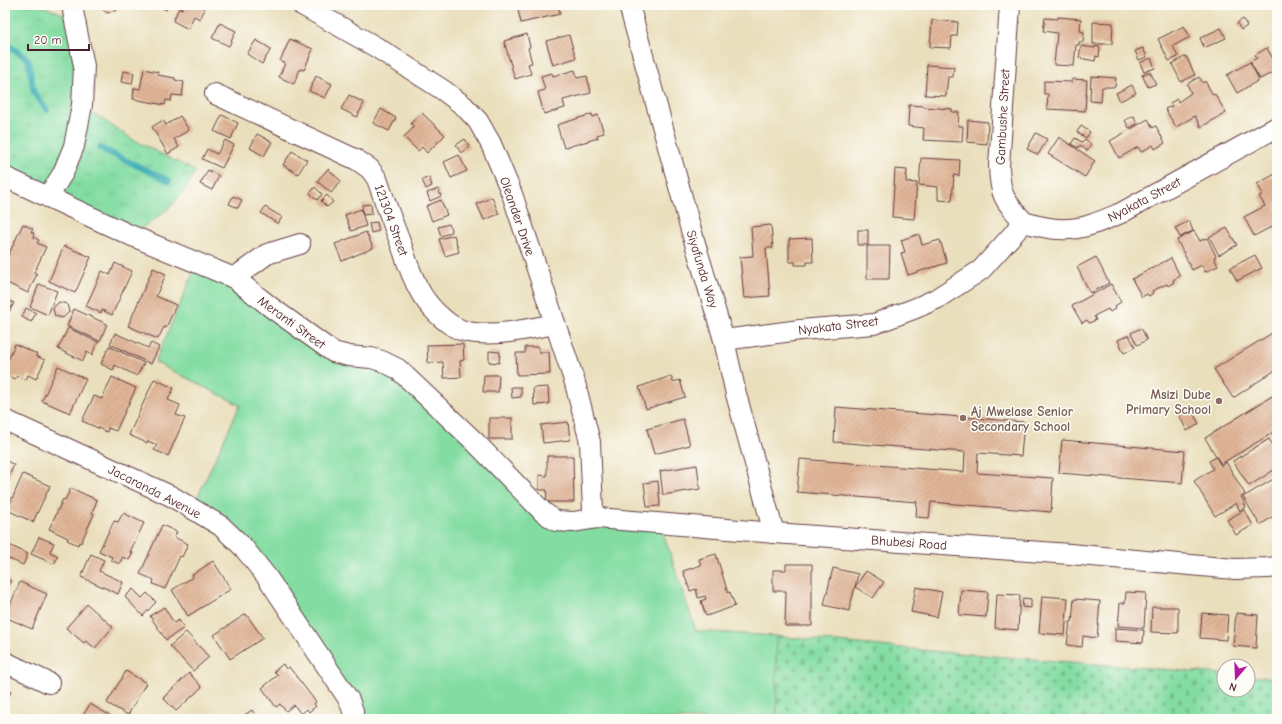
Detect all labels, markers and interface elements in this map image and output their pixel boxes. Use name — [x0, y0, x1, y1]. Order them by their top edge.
scale bar — [28, 26, 89, 52]
text: 20 m — [34, 33, 62, 47]
street label: Gambushe Street — [992, 67, 1013, 165]
street label: Nyakata Street — [1105, 173, 1184, 225]
street label: Oleander Drive — [497, 175, 538, 258]
street label: 121304 Street — [372, 182, 412, 259]
street label: Siyafunda Way — [684, 228, 722, 310]
street label: Meranti Street — [255, 293, 329, 353]
street label: Nyakata Street — [797, 313, 880, 338]
place label: Msizi Dube Primary School — [1126, 387, 1212, 417]
marker: Msizi Dube Primary School — [1214, 396, 1224, 406]
place label: Aj Mwelase Senior Secondary School — [971, 404, 1074, 434]
marker: Aj Mwelase Senior Secondary School — [958, 413, 968, 423]
street label: Jacaranda Avenue — [106, 462, 204, 521]
street label: Bhubesi Road — [871, 532, 947, 553]
north arrow — [1216, 658, 1256, 698]
text: N — [1227, 680, 1238, 694]

